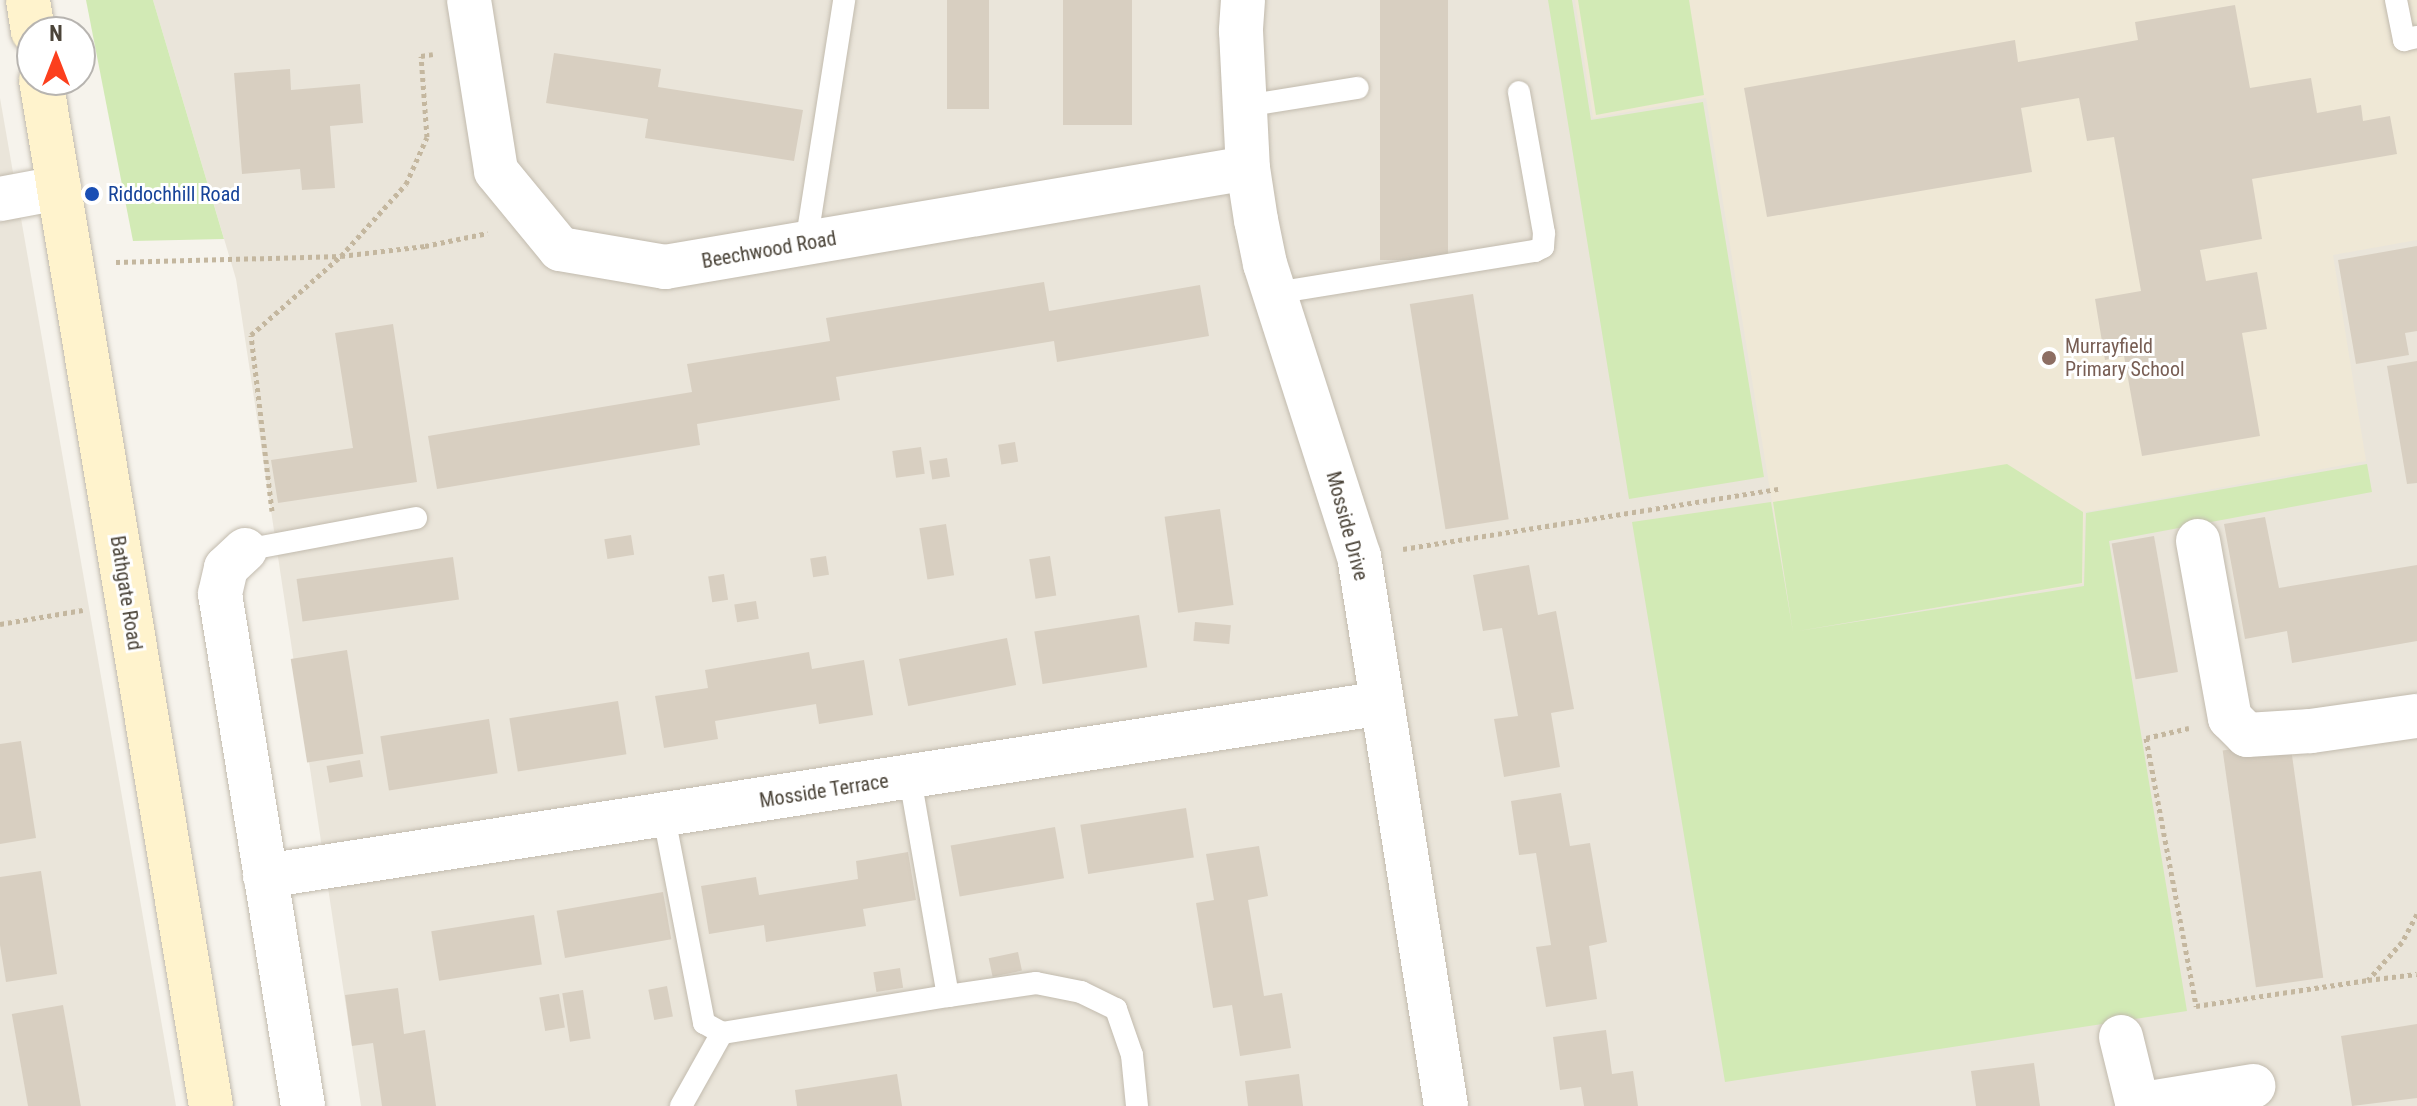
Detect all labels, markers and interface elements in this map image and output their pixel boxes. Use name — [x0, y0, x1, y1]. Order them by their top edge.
north arrow — [16, 16, 96, 96]
text: N — [49, 21, 63, 46]
place label: Riddochhill Road — [108, 182, 240, 206]
marker: Riddochhill Road — [83, 185, 101, 203]
street label: Beechwood Road — [700, 226, 838, 274]
place label: Murrayfield Primary School — [2065, 334, 2185, 381]
marker: Murrayfield Primary School — [2040, 349, 2058, 367]
street label: Mosside Drive — [1321, 469, 1373, 583]
street label: Bathgate Road — [105, 534, 147, 652]
street label: Mosside Terrace — [758, 769, 890, 813]

